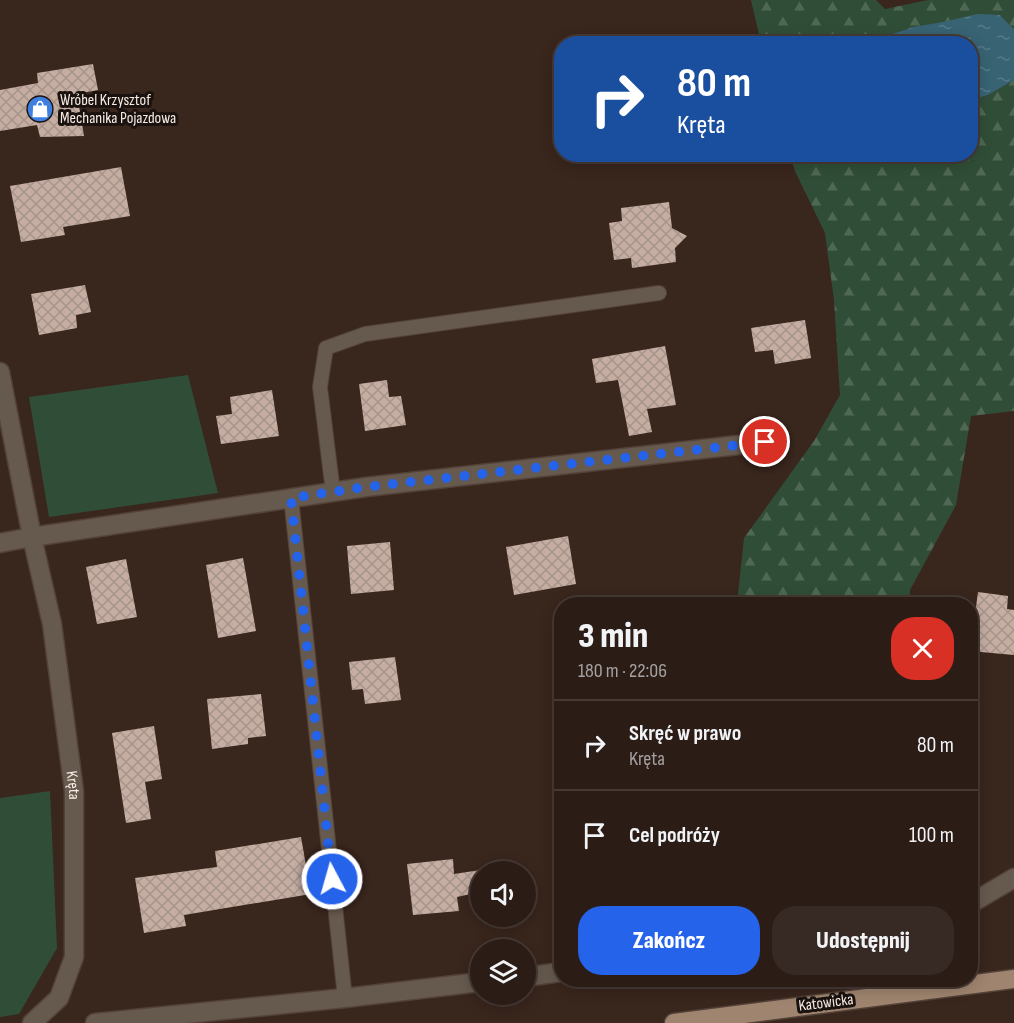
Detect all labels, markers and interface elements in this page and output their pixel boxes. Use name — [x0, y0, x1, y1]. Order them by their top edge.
text: 80 m — [677, 58, 751, 109]
icon: right — [578, 60, 656, 138]
place label: Wróbel Krzysztof Mechanika Pojazdowa — [60, 91, 176, 128]
shop icon: Wróbel Krzysztof Mechanika Pojazdowa — [25, 94, 55, 124]
text: Kręta — [677, 109, 726, 141]
pin — [739, 416, 790, 467]
icon: arrive — [748, 425, 781, 458]
text: 3 min — [578, 615, 648, 658]
button: close — [891, 617, 954, 680]
text: 180 m · 22:06 — [578, 659, 667, 683]
text: Skręć w prawo — [629, 720, 741, 747]
icon: right — [578, 729, 611, 762]
text: 80 m — [917, 732, 954, 759]
text: Kręta — [629, 747, 665, 771]
street label: Kręta — [62, 770, 84, 800]
icon: arrive — [578, 819, 611, 852]
text: Cel podróży — [629, 822, 720, 849]
text: 100 m — [909, 822, 954, 849]
position arrow — [300, 847, 364, 911]
map controls — [470, 861, 536, 1005]
button: sound — [470, 861, 536, 927]
button: Zakończ — [578, 906, 760, 975]
button: Udostępnij — [772, 906, 954, 975]
button: layers — [470, 939, 536, 1005]
street label: Katowicka — [797, 990, 855, 1016]

